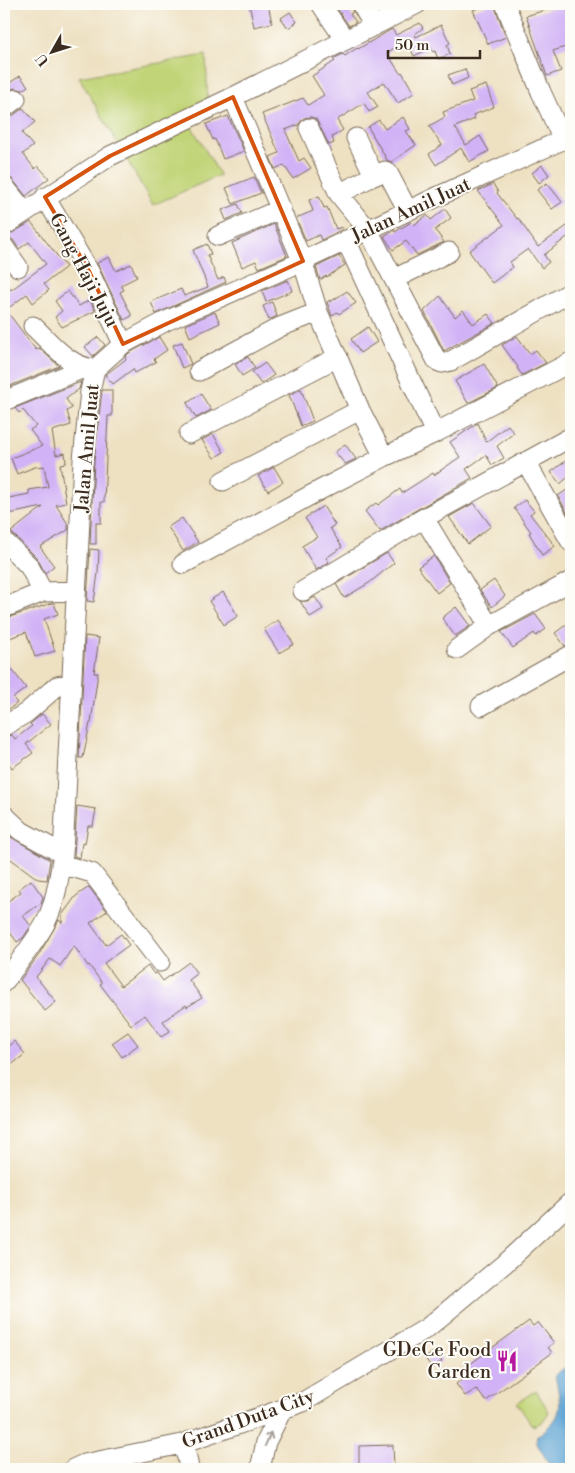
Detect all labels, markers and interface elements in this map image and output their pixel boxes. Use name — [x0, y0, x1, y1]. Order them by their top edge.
north arrow — [28, 28, 78, 78]
scale bar — [388, 28, 480, 60]
text: 50 m — [395, 36, 429, 55]
text: U — [32, 50, 53, 69]
street label: Jalan Amil Juat — [347, 172, 475, 249]
street label: Gang Haji Juju — [44, 209, 124, 331]
street label: Jalan Amil Juat — [69, 382, 105, 514]
place label: GDeCe Food Garden — [383, 1338, 491, 1384]
restaurant icon: GDeCe Food Garden — [494, 1348, 520, 1374]
street label: Grand Duta City — [179, 1384, 318, 1454]
one-way arrow — [264, 1432, 273, 1447]

